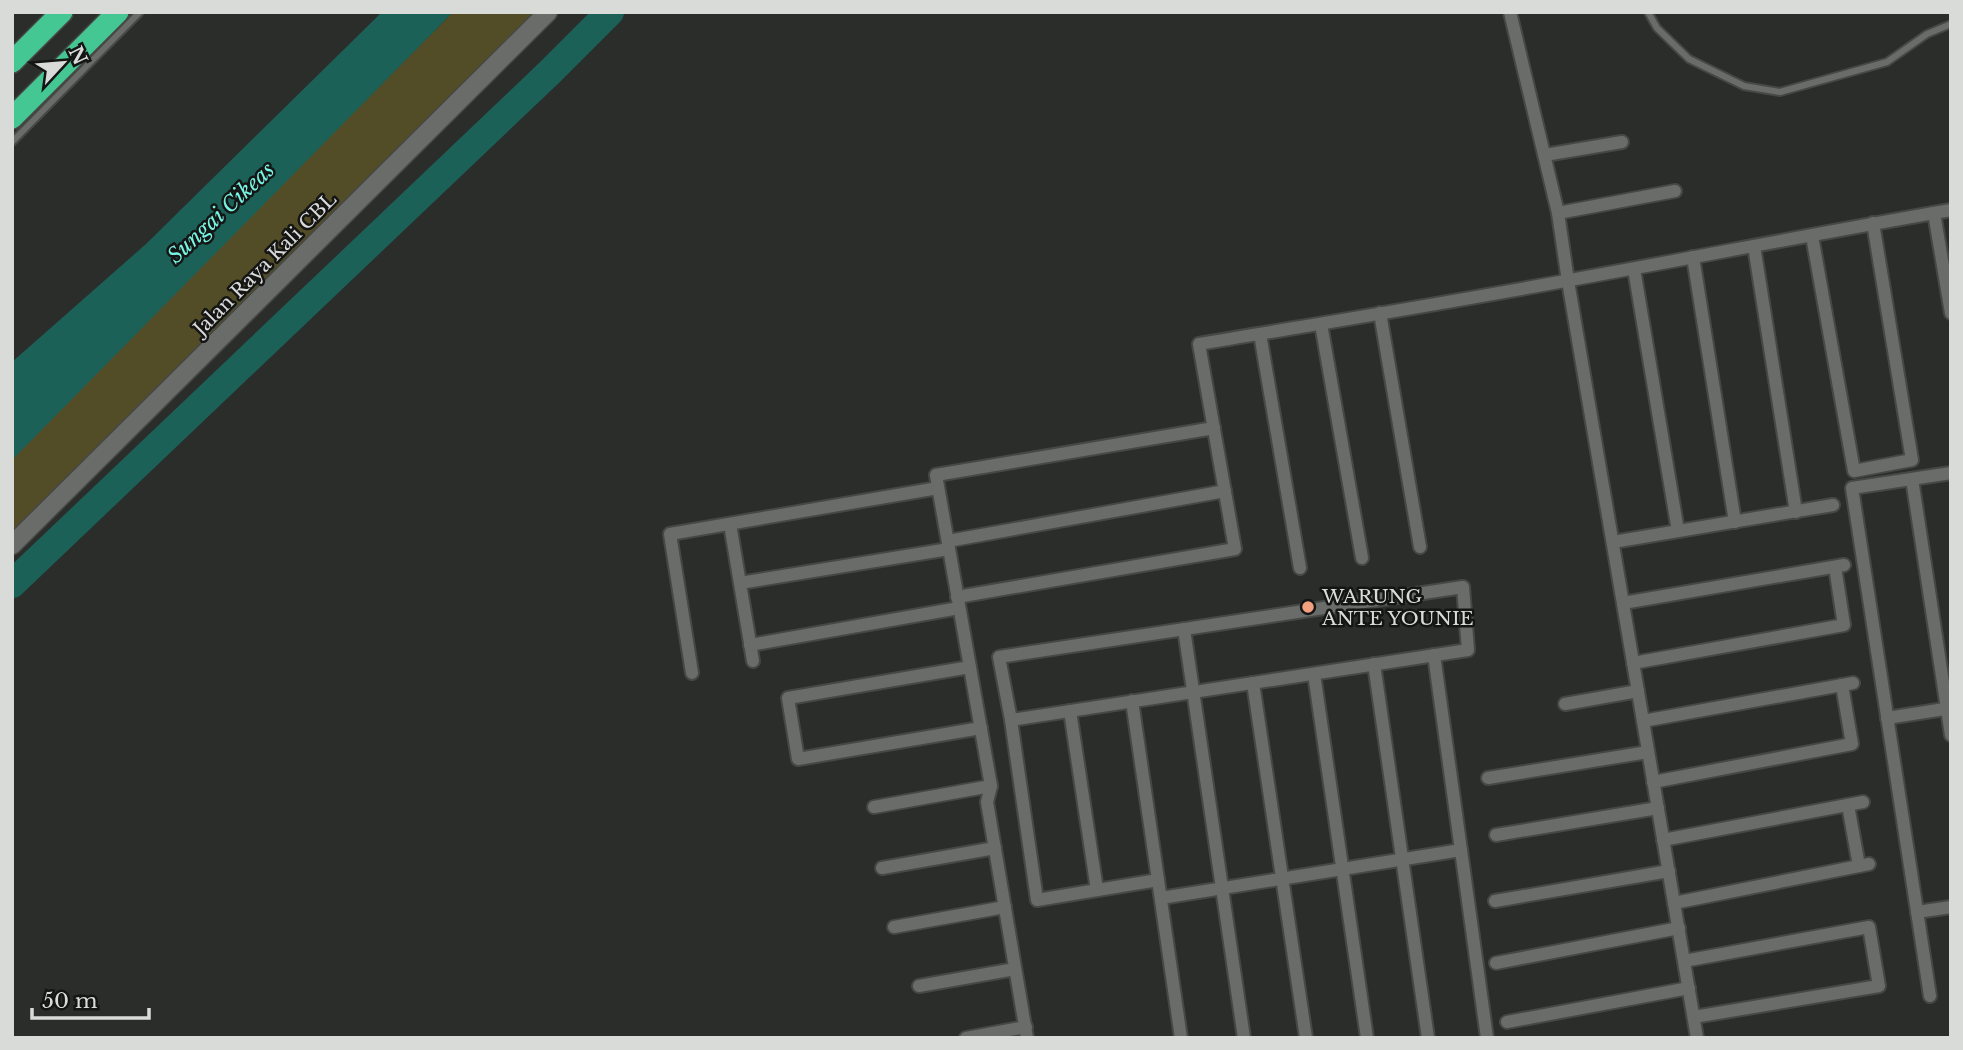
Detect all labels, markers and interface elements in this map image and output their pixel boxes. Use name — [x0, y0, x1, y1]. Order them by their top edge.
north arrow — [28, 28, 98, 98]
text: N — [64, 43, 92, 69]
water label: Sungai Cikeas — [162, 157, 280, 269]
street label: Jalan Raya Kali CBL — [187, 188, 341, 342]
place label: WARUNG ANTE YOUNIE — [1321, 585, 1474, 630]
marker: WARUNG ANTE YOUNIE — [1300, 599, 1316, 615]
scale bar — [32, 976, 149, 1020]
text: 50 m — [42, 988, 98, 1014]

